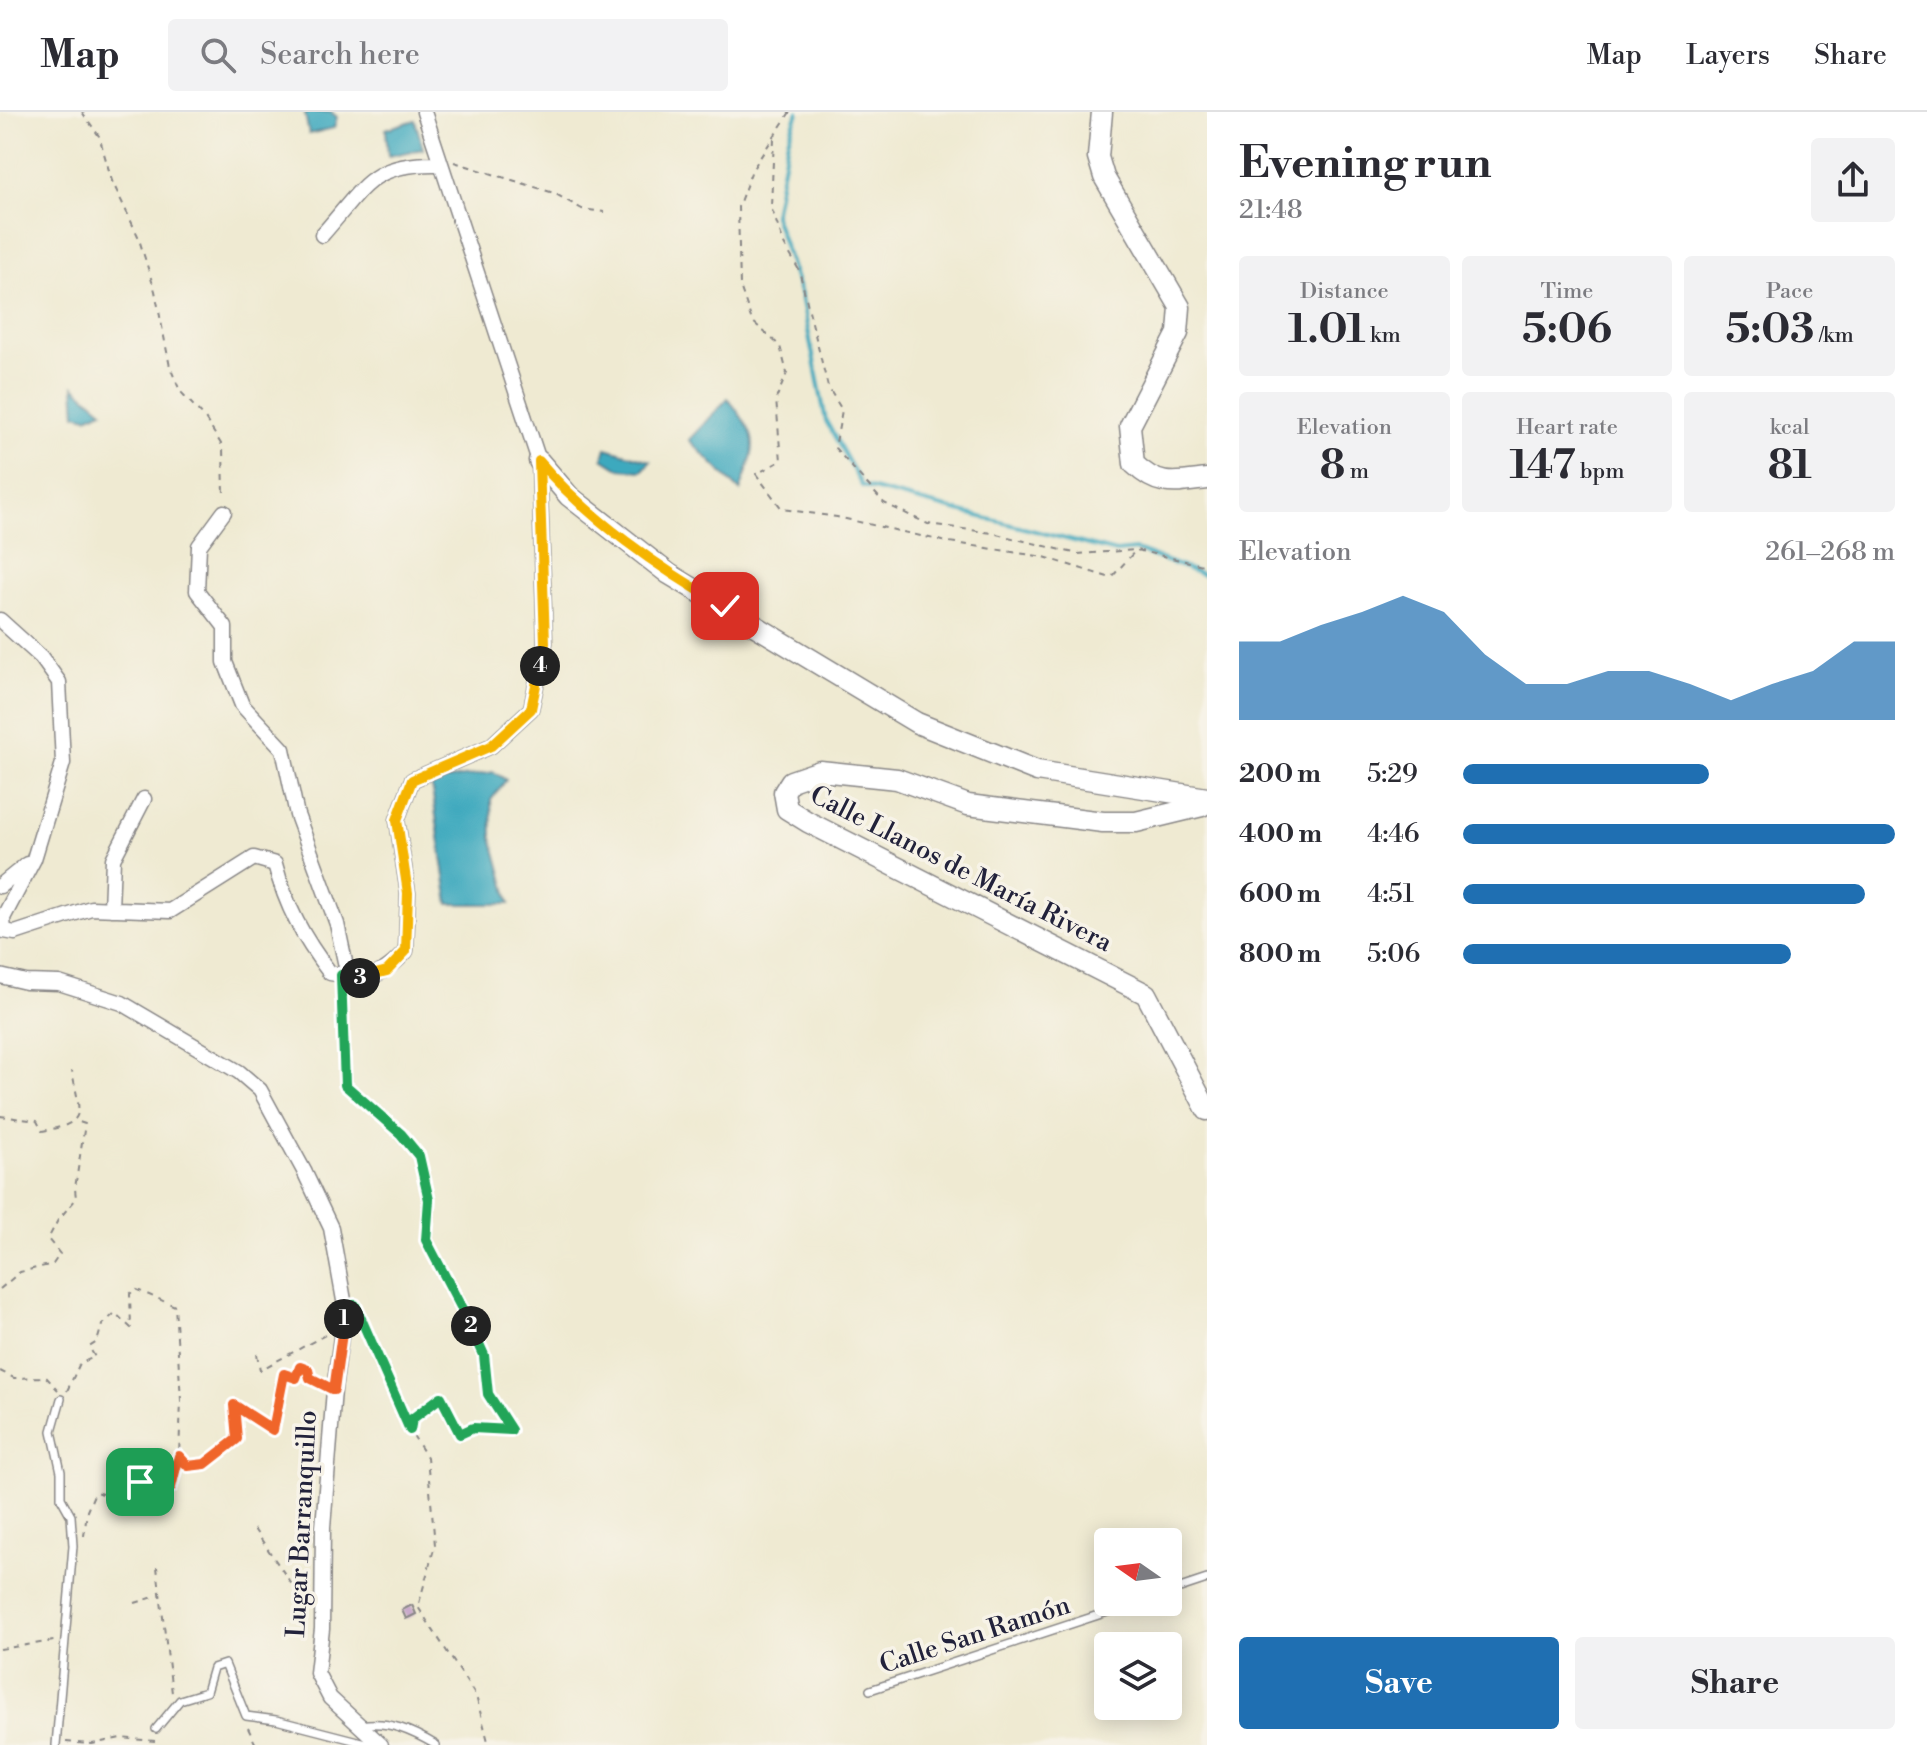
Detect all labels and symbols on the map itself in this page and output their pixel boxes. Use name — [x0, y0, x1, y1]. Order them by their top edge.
pin — [691, 572, 759, 640]
pin: 4 — [520, 646, 560, 686]
street label: Calle Llanos de María Rivera — [805, 779, 1118, 960]
pin: 3 — [340, 958, 380, 998]
pin: 1 — [324, 1299, 364, 1339]
pin: 2 — [451, 1306, 491, 1346]
street label: Lugar Barranquillo — [280, 1409, 324, 1639]
pin — [106, 1448, 174, 1516]
north arrow — [1094, 1528, 1182, 1616]
street label: Calle San Ramón — [876, 1589, 1074, 1681]

